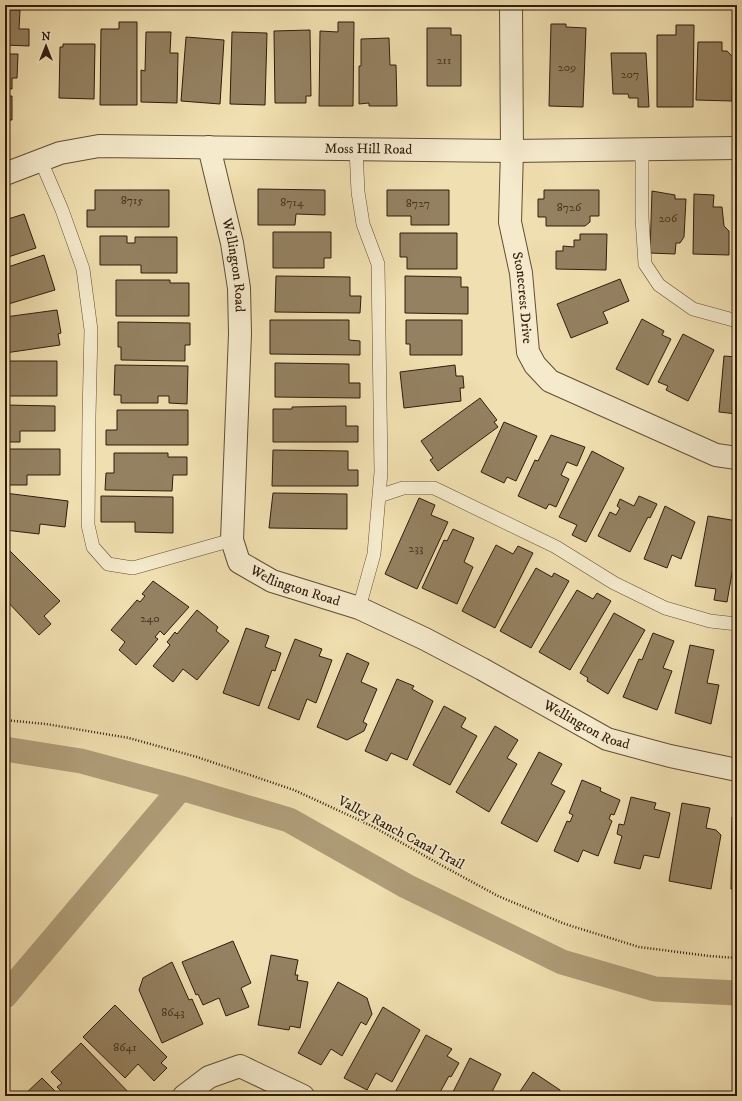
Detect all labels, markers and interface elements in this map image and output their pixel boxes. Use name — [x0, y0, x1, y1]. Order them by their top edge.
north arrow — [26, 26, 66, 66]
text: N — [41, 30, 51, 44]
house number: 211 — [437, 53, 451, 68]
house number: 209 — [558, 60, 576, 75]
house number: 207 — [621, 67, 639, 82]
street label: Moss Hill Road — [325, 140, 412, 159]
house number: 8715 — [121, 193, 143, 208]
house number: 8714 — [280, 195, 305, 210]
house number: 8727 — [406, 196, 430, 211]
house number: 8726 — [557, 200, 582, 215]
house number: 206 — [659, 211, 678, 226]
street label: Wellington Road — [217, 215, 249, 312]
street label: Stonecrest Drive — [508, 250, 536, 345]
house number: 233 — [409, 541, 423, 556]
street label: Wellington Road — [246, 561, 342, 611]
house number: 240 — [140, 611, 160, 626]
street label: Wellington Road — [539, 696, 632, 754]
street label: Valley Ranch Canal Trail — [334, 792, 468, 874]
house number: 8643 — [161, 1005, 185, 1020]
house number: 8641 — [113, 1040, 137, 1055]

